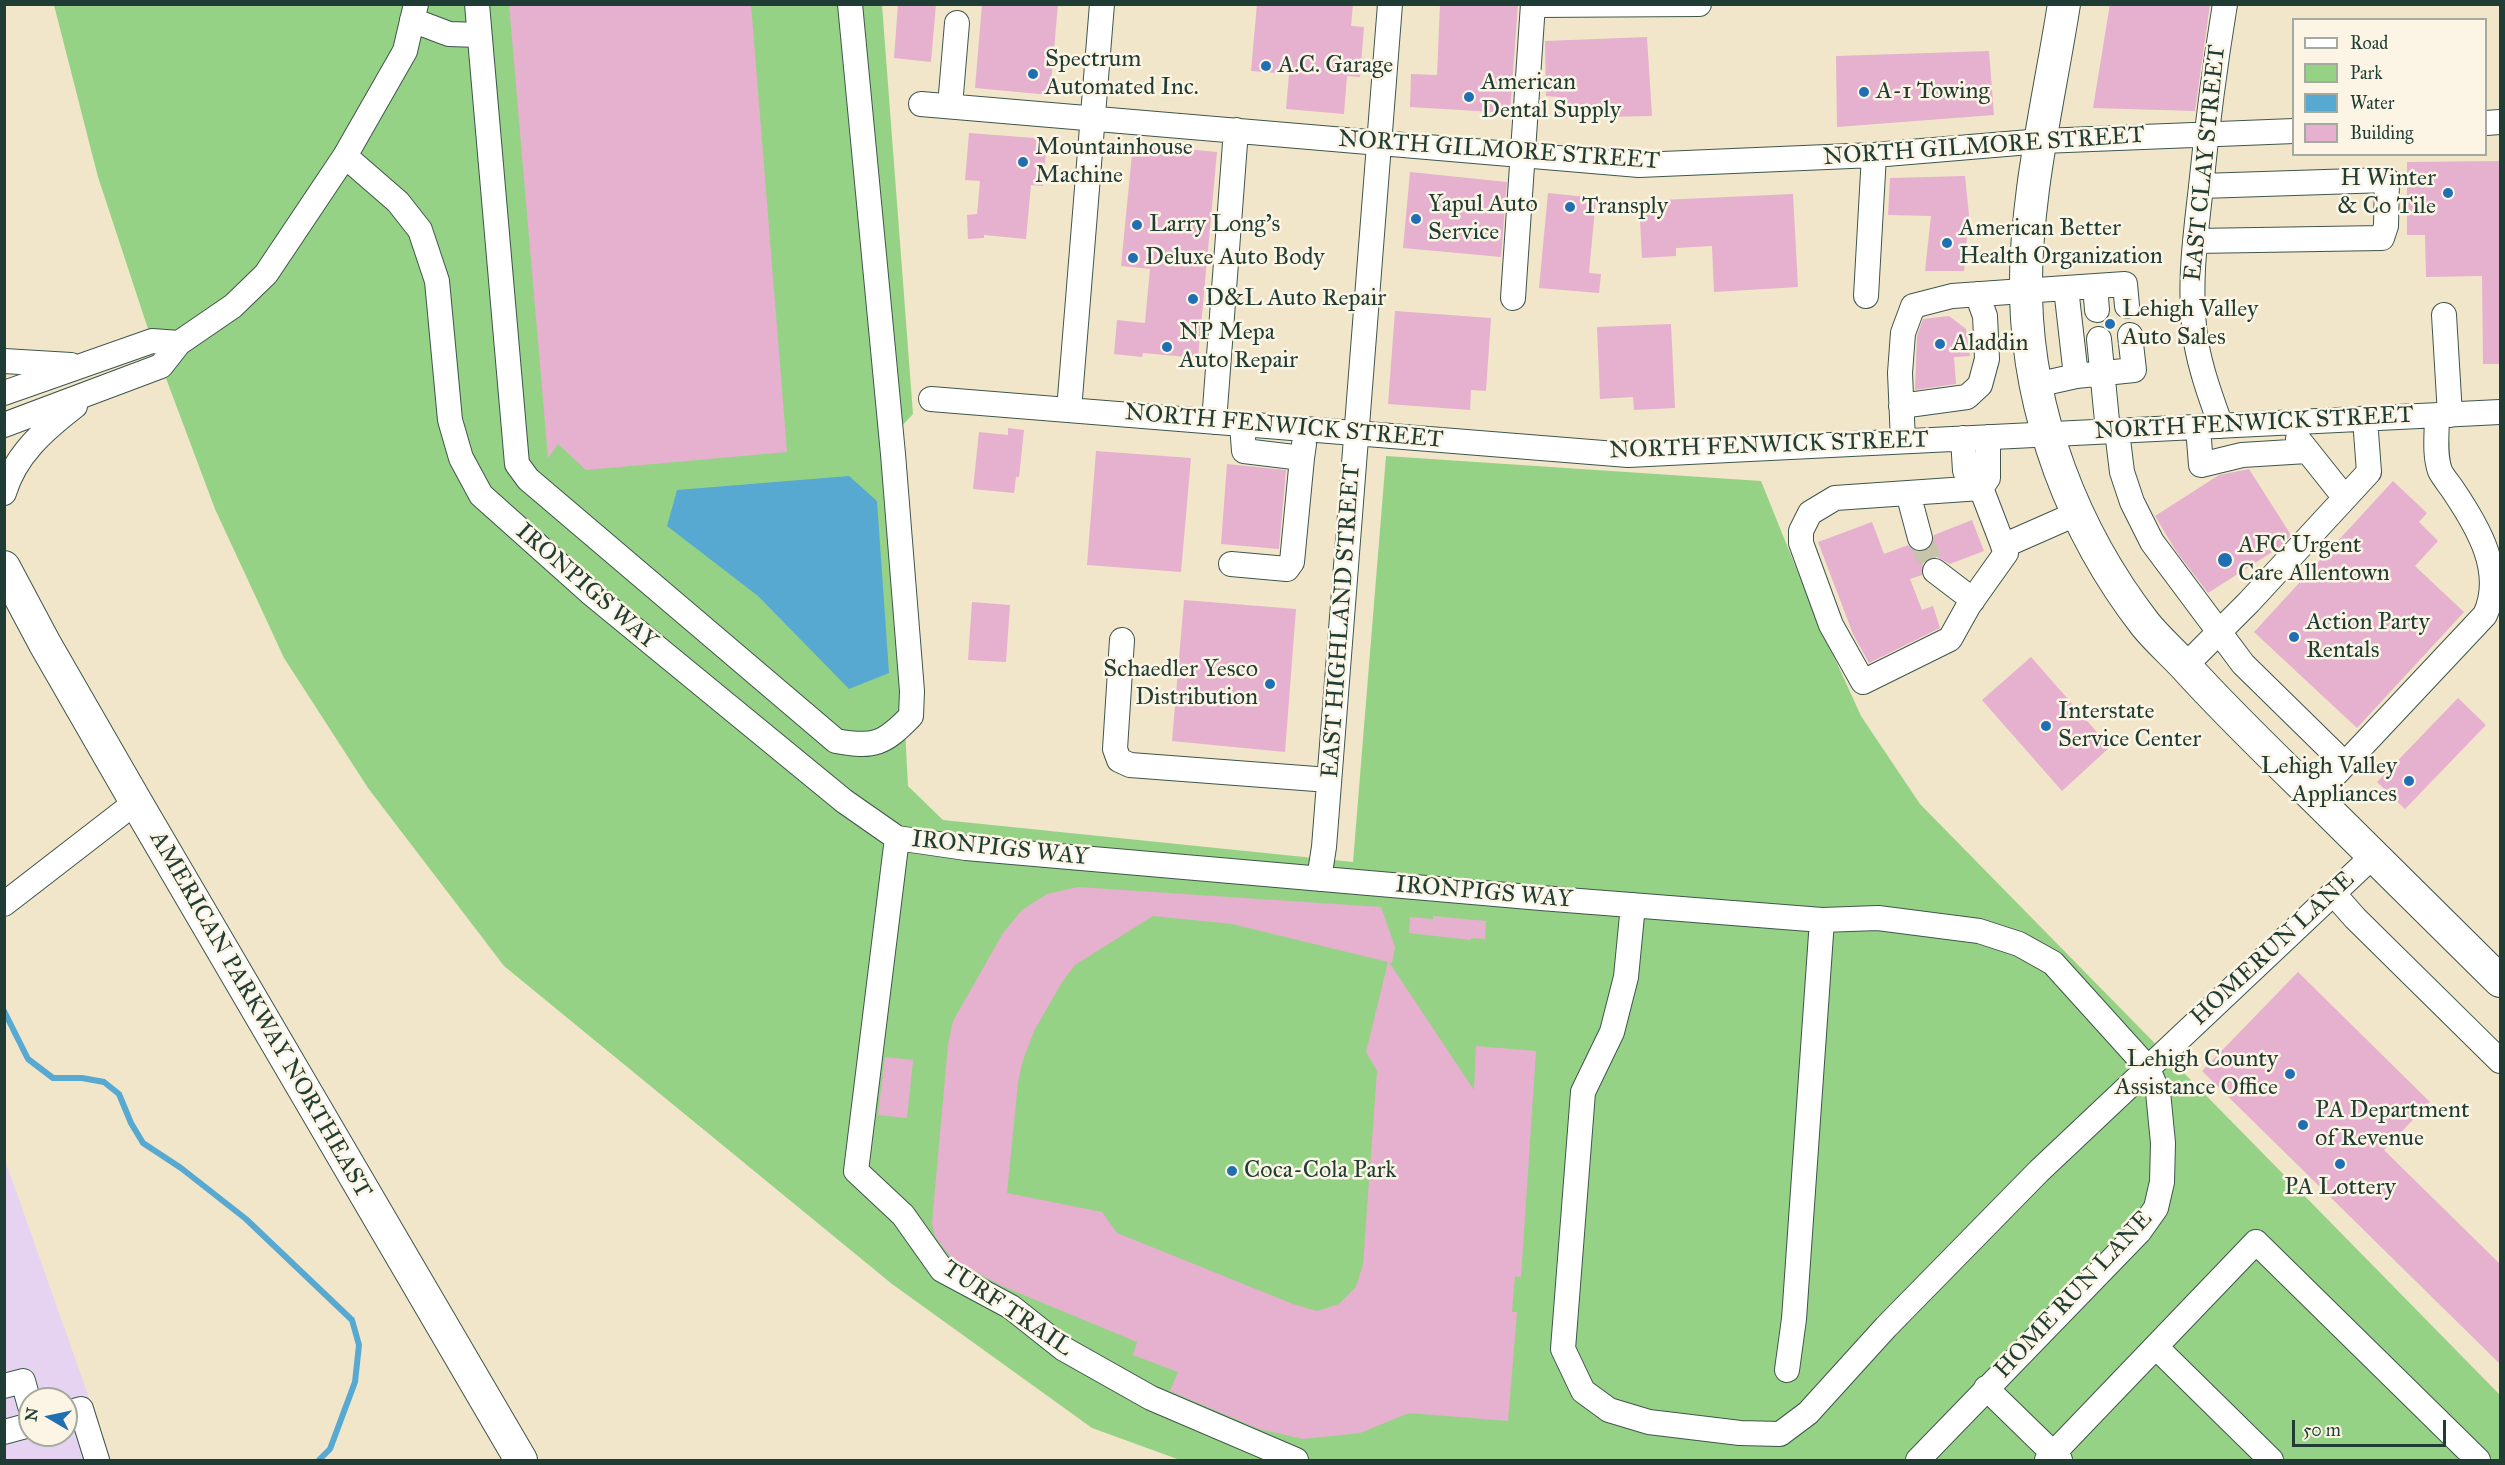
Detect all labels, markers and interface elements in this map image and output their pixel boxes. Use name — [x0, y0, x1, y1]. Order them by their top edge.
legend — [2292, 18, 2487, 156]
text: Road — [2350, 32, 2388, 54]
street label: EAST CLAY STREET — [2179, 43, 2233, 283]
place label: Spectrum Automated Inc. — [1045, 46, 1199, 102]
place label: A.C. Garage — [1278, 52, 1393, 80]
marker: A.C. Garage — [1259, 59, 1273, 73]
text: Park — [2350, 62, 2383, 84]
marker: Spectrum Automated Inc. — [1026, 67, 1040, 81]
place label: American Dental Supply — [1481, 69, 1621, 125]
place label: A-1 Towing — [1876, 78, 1990, 106]
marker: A-1 Towing — [1857, 85, 1871, 99]
marker: American Dental Supply — [1462, 90, 1476, 104]
text: Water — [2350, 92, 2394, 114]
street label: NORTH GILMORE STREET — [1822, 121, 2146, 173]
text: Building — [2350, 122, 2413, 144]
street label: NORTH GILMORE STREET — [1337, 125, 1661, 177]
place label: Mountainhouse Machine — [1035, 134, 1193, 190]
marker: Mountainhouse Machine — [1016, 155, 1030, 169]
place label: H Winter & Co Tile — [2337, 165, 2436, 221]
marker: H Winter & Co Tile — [2441, 186, 2455, 200]
place label: Yapul Auto Service — [1428, 191, 1538, 247]
place label: Transply — [1582, 193, 1668, 221]
marker: Transply — [1563, 200, 1577, 214]
place label: Larry Long's — [1149, 211, 1280, 239]
marker: Yapul Auto Service — [1409, 212, 1423, 226]
place label: American Better Health Organization — [1959, 215, 2163, 271]
marker: Larry Long's — [1130, 218, 1144, 232]
marker: American Better Health Organization — [1940, 236, 1954, 250]
place label: Deluxe Auto Body — [1145, 244, 1325, 272]
marker: Deluxe Auto Body — [1126, 251, 1140, 265]
place label: D&L Auto Repair — [1205, 285, 1386, 313]
marker: D&L Auto Repair — [1186, 292, 1200, 306]
place label: Lehigh Valley Auto Sales — [2122, 296, 2258, 352]
marker: Lehigh Valley Auto Sales — [2103, 317, 2117, 331]
place label: NP Mepa Auto Repair — [1179, 319, 1298, 375]
place label: Aladdin — [1952, 330, 2028, 358]
marker: Aladdin — [1933, 337, 1947, 351]
marker: NP Mepa Auto Repair — [1160, 340, 1174, 354]
street label: NORTH FENWICK STREET — [1124, 399, 1444, 455]
street label: NORTH FENWICK STREET — [2094, 401, 2414, 447]
street label: NORTH FENWICK STREET — [1609, 426, 1929, 466]
street label: EAST HIGHLAND STREET — [1317, 463, 1367, 779]
street label: IRONPIGS WAY — [509, 518, 663, 656]
place label: AFC Urgent Care Allentown — [2238, 532, 2390, 588]
marker: AFC Urgent Care Allentown — [2216, 551, 2234, 569]
place label: Action Party Rentals — [2306, 609, 2430, 665]
marker: Action Party Rentals — [2287, 630, 2301, 644]
place label: Schaedler Yesco Distribution — [1103, 656, 1258, 712]
marker: Schaedler Yesco Distribution — [1263, 677, 1277, 691]
place label: Interstate Service Center — [2058, 698, 2201, 754]
marker: Interstate Service Center — [2039, 719, 2053, 733]
place label: Lehigh Valley Appliances — [2261, 753, 2397, 809]
marker: Lehigh Valley Appliances — [2402, 774, 2416, 788]
street label: IRONPIGS WAY — [910, 825, 1090, 873]
street label: AMERICAN PARKWAY NORTHEAST — [143, 826, 377, 1204]
street label: HOMERUN LANE — [2185, 866, 2361, 1032]
street label: IRONPIGS WAY — [1394, 871, 1574, 915]
place label: Lehigh County Assistance Office — [2115, 1046, 2278, 1102]
marker: Lehigh County Assistance Office — [2283, 1067, 2297, 1081]
place label: PA Department of Revenue — [2315, 1097, 2469, 1153]
marker: PA Department of Revenue — [2296, 1118, 2310, 1132]
place label: Coca-Cola Park — [1244, 1157, 1396, 1185]
marker: PA Lottery — [2333, 1157, 2347, 1171]
marker: Coca-Cola Park — [1225, 1164, 1239, 1178]
place label: PA Lottery — [2284, 1174, 2396, 1202]
street label: HOME RUN LANE — [1989, 1205, 2159, 1385]
street label: TURF TRAIL — [936, 1255, 1078, 1363]
north arrow — [18, 1387, 78, 1447]
text: N — [21, 1406, 42, 1423]
scale bar — [2295, 1408, 2450, 1446]
text: 50 m — [2303, 1419, 2341, 1441]

